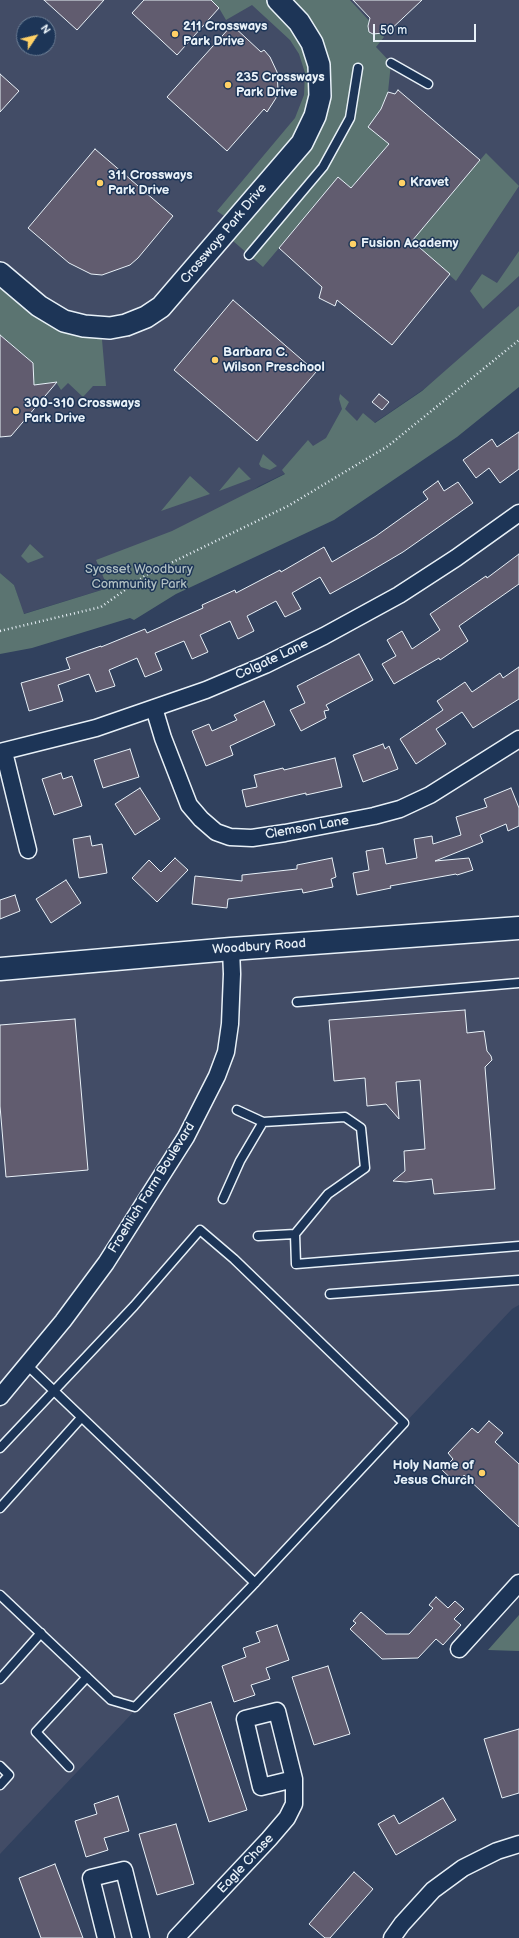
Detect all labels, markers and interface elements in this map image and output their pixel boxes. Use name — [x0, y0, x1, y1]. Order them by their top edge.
north arrow — [16, 16, 56, 56]
scale bar — [375, 16, 478, 42]
place label: 211 Crossways Park Drive — [183, 19, 267, 50]
text: N — [38, 22, 53, 37]
text: 50 m — [380, 23, 407, 38]
marker: 211 Crossways Park Drive — [170, 29, 180, 39]
place label: 235 Crossways Park Drive — [236, 70, 325, 101]
marker: 235 Crossways Park Drive — [223, 80, 233, 90]
place label: 311 Crossways Park Drive — [108, 168, 193, 199]
place label: Kravet — [410, 175, 449, 191]
marker: 311 Crossways Park Drive — [95, 178, 105, 188]
marker: Kravet — [397, 178, 407, 188]
street label: Crossways Park Drive — [178, 181, 270, 287]
place label: Fusion Academy — [361, 236, 459, 252]
marker: Fusion Academy — [348, 239, 358, 249]
place label: Barbara C. Wilson Preschool — [223, 345, 325, 376]
marker: Barbara C. Wilson Preschool — [210, 355, 220, 365]
place label: 300-310 Crossways Park Drive — [24, 396, 140, 427]
marker: 300-310 Crossways Park Drive — [11, 406, 21, 416]
park label: Syosset Woodbury Community Park — [85, 562, 193, 593]
street label: Colgate Lane — [233, 636, 311, 684]
street label: Clemson Lane — [264, 813, 350, 843]
street label: Woodbury Road — [212, 936, 306, 958]
street label: Froehlich Farm Boulevard — [105, 1120, 199, 1256]
place label: Holy Name of Jesus Church — [393, 1458, 474, 1489]
marker: Holy Name of Jesus Church — [477, 1468, 487, 1478]
street label: Eagle Chase — [215, 1831, 277, 1897]

